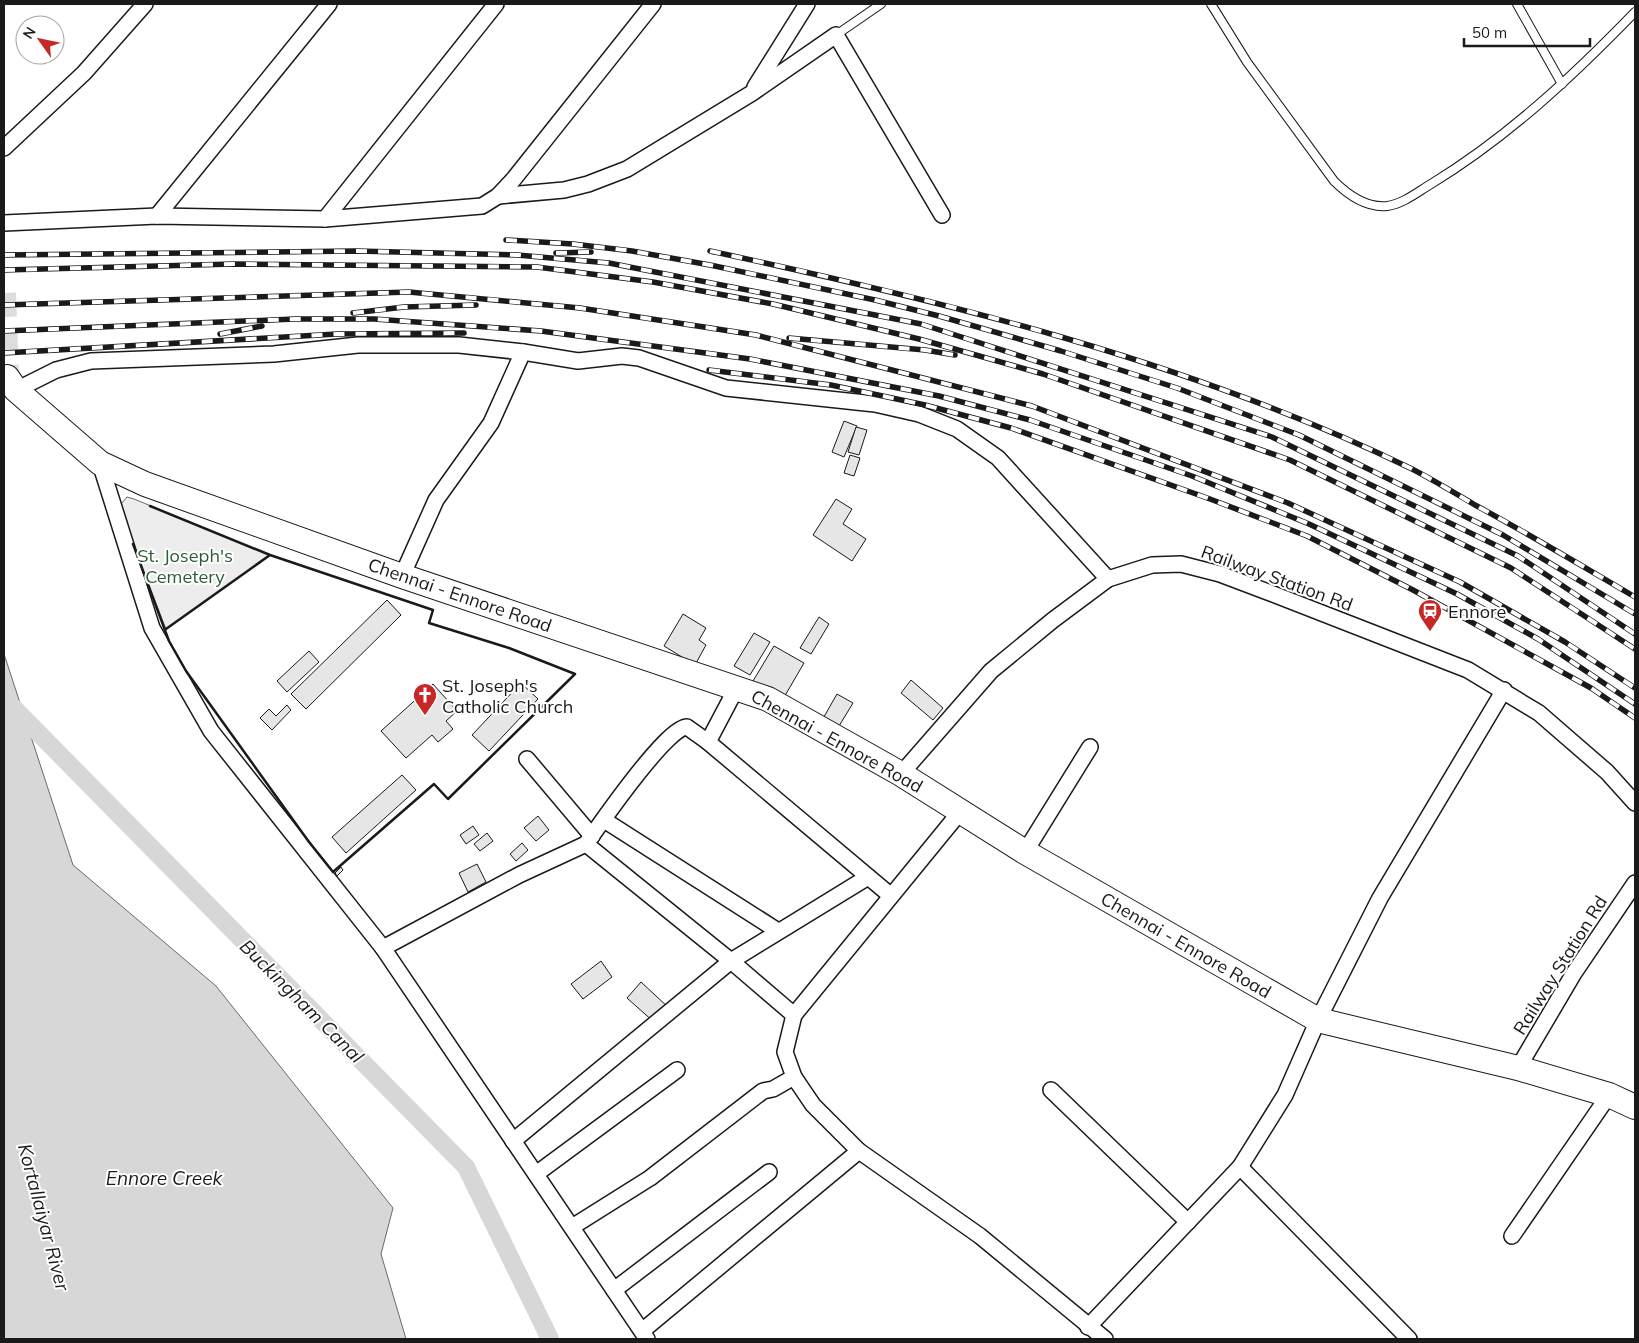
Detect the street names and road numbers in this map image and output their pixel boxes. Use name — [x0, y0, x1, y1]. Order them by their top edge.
street label: Railway Station Rd — [1198, 540, 1356, 616]
street label: Chennai - Ennore Road — [365, 553, 555, 637]
street label: Chennai - Ennore Road — [747, 684, 927, 798]
street label: Chennai - Ennore Road — [1097, 887, 1275, 1003]
street label: Railway Station Rd — [1508, 891, 1612, 1039]

